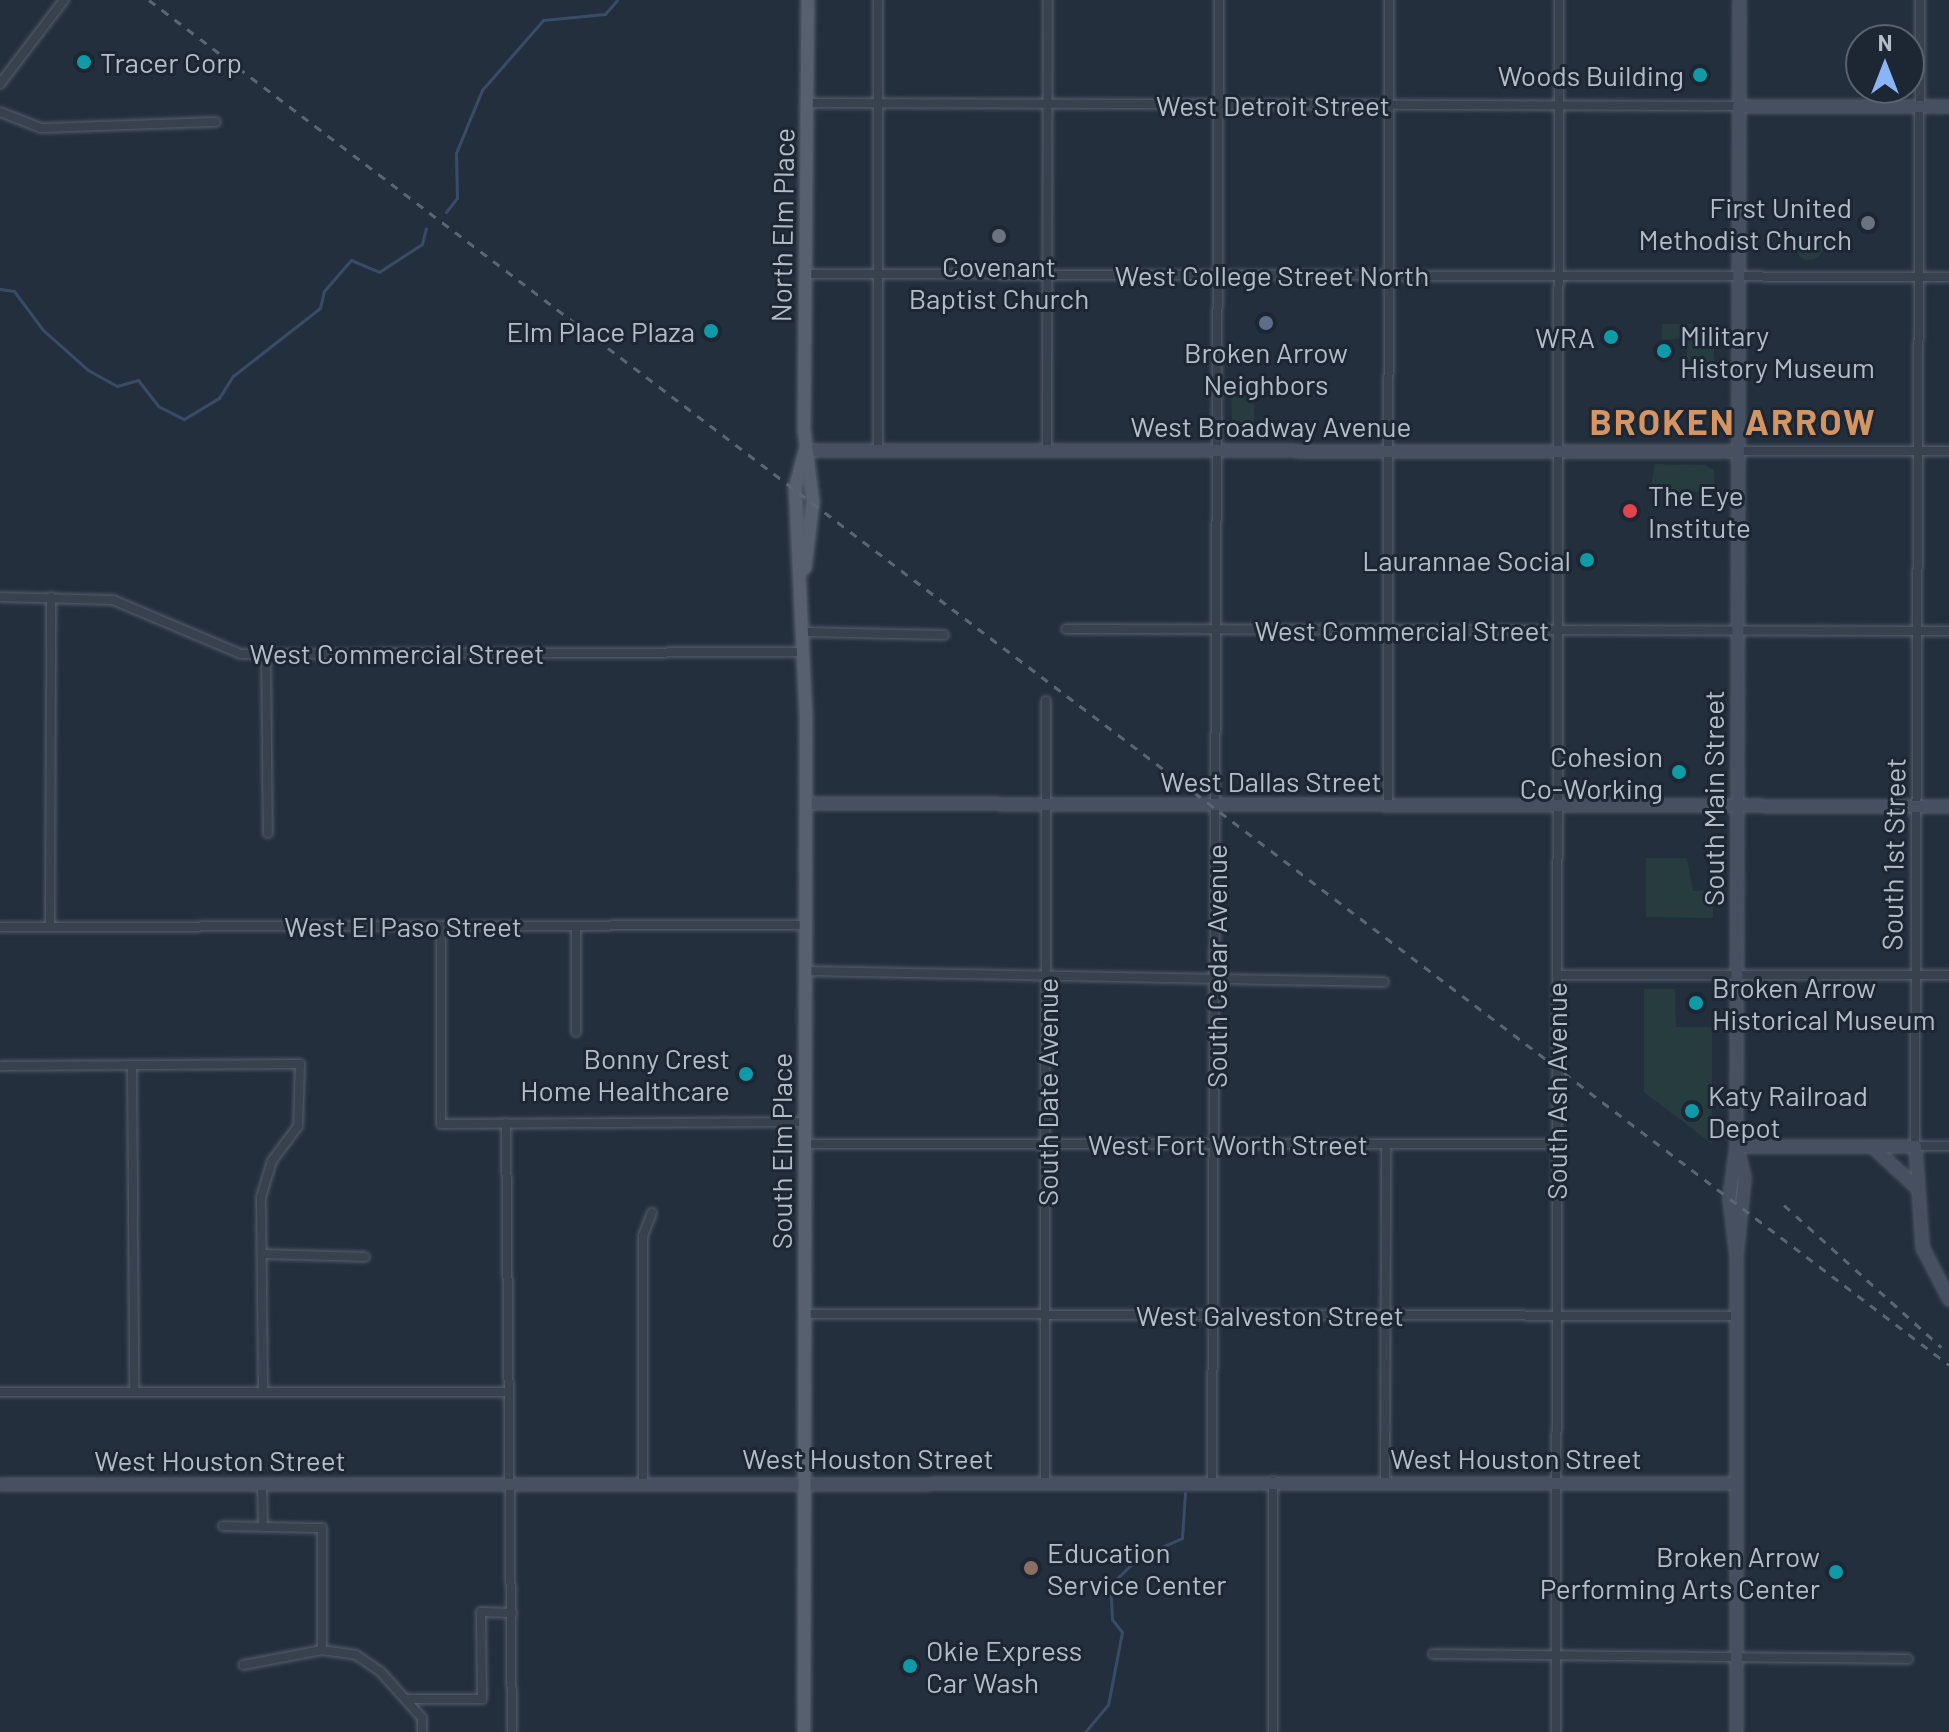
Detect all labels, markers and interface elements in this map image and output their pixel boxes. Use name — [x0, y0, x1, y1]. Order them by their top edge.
north arrow — [1845, 24, 1925, 104]
text: N — [1878, 29, 1892, 55]
place label: Tracer Corp — [100, 45, 242, 79]
marker: Tracer Corp — [75, 53, 93, 71]
place label: Woods Building — [1498, 58, 1684, 92]
marker: Woods Building — [1691, 66, 1709, 84]
street label: West Detroit Street — [1156, 88, 1390, 122]
street label: North Elm Place — [764, 127, 800, 323]
place label: First United Methodist Church — [1638, 190, 1852, 256]
marker: First United Methodist Church — [1859, 214, 1877, 232]
marker: Covenant Baptist Church — [990, 227, 1008, 245]
place label: Covenant Baptist Church — [909, 249, 1089, 315]
street label: West College Street North — [1115, 258, 1429, 292]
place label: Elm Place Plaza — [506, 314, 695, 348]
marker: Broken Arrow Neighbors — [1257, 314, 1275, 332]
place label: Military History Museum — [1680, 318, 1875, 384]
place label: WRA — [1535, 320, 1595, 354]
marker: Elm Place Plaza — [702, 322, 720, 340]
marker: WRA — [1602, 328, 1620, 346]
place label: Broken Arrow Neighbors — [1184, 335, 1348, 401]
marker: Military History Museum — [1655, 342, 1673, 360]
district label: BROKEN ARROW — [1589, 399, 1877, 443]
street label: West Broadway Avenue — [1130, 409, 1412, 443]
place label: The Eye Institute — [1648, 478, 1751, 544]
marker: The Eye Institute — [1619, 500, 1641, 522]
place label: Laurannae Social — [1362, 543, 1571, 577]
marker: Laurannae Social — [1578, 551, 1596, 569]
street label: West Commercial Street — [1255, 613, 1549, 647]
street label: West Commercial Street — [250, 636, 544, 670]
street label: South Main Street — [1696, 690, 1730, 906]
place label: Cohesion Co-Working — [1520, 739, 1663, 805]
street label: South 1st Street — [1875, 757, 1911, 951]
marker: Cohesion Co-Working — [1670, 763, 1688, 781]
street label: West Dallas Street — [1160, 764, 1382, 798]
street label: South Cedar Avenue — [1199, 844, 1233, 1088]
street label: West El Paso Street — [284, 909, 522, 943]
place label: Broken Arrow Historical Museum — [1712, 970, 1936, 1036]
street label: South Date Avenue — [1030, 978, 1064, 1206]
street label: South Ash Avenue — [1539, 982, 1573, 1200]
marker: Broken Arrow Historical Museum — [1687, 994, 1705, 1012]
place label: Bonny Crest Home Healthcare — [520, 1041, 730, 1107]
street label: South Elm Place — [764, 1053, 798, 1249]
marker: Bonny Crest Home Healthcare — [737, 1065, 755, 1083]
place label: Katy Railroad Depot — [1708, 1078, 1868, 1144]
marker: Katy Railroad Depot — [1683, 1102, 1701, 1120]
street label: West Fort Worth Street — [1088, 1127, 1368, 1161]
street label: West Galveston Street — [1136, 1298, 1404, 1332]
street label: West Houston Street — [742, 1441, 994, 1475]
street label: West Houston Street — [1390, 1441, 1642, 1475]
street label: West Houston Street — [94, 1443, 346, 1477]
place label: Education Service Center — [1047, 1535, 1227, 1601]
place label: Broken Arrow Performing Arts Center — [1540, 1539, 1820, 1605]
marker: Education Service Center — [1022, 1559, 1040, 1577]
marker: Broken Arrow Performing Arts Center — [1827, 1563, 1845, 1581]
place label: Okie Express Car Wash — [926, 1633, 1082, 1699]
marker: Okie Express Car Wash — [901, 1657, 919, 1675]

